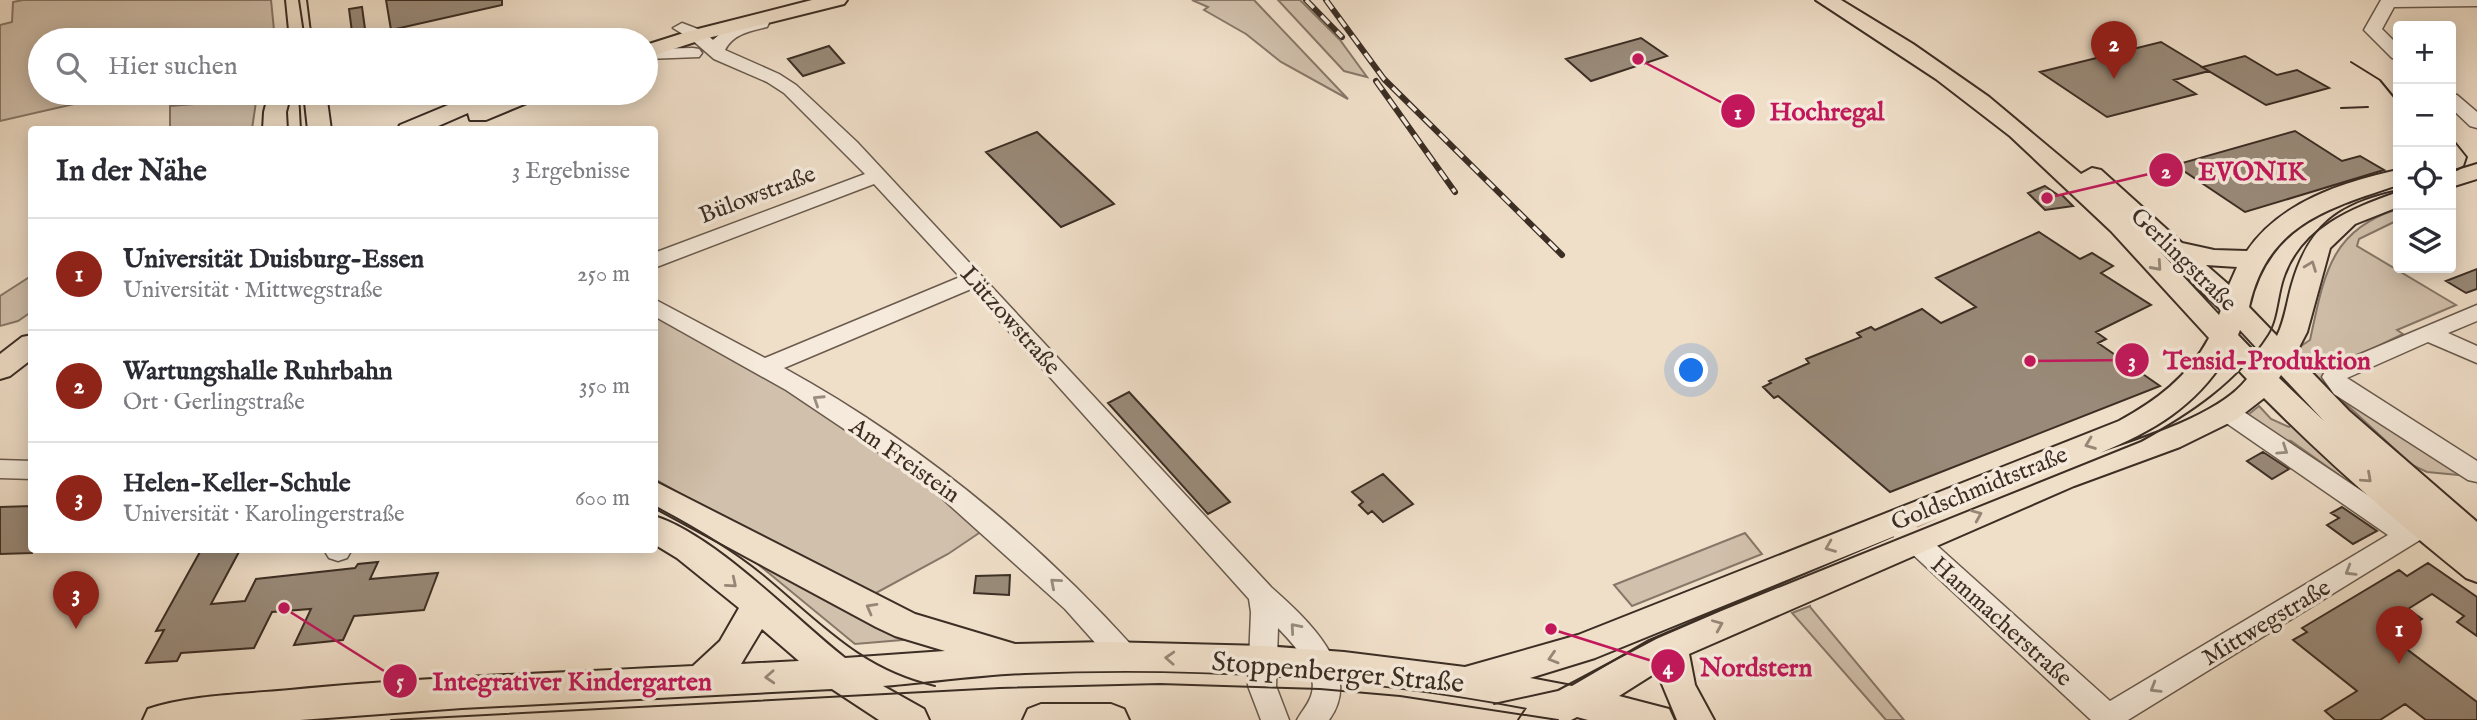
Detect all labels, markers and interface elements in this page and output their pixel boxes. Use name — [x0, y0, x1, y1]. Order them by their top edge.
pin: 2 — [2091, 21, 2137, 79]
map controls — [2393, 21, 2456, 273]
button: + — [2393, 21, 2456, 84]
search box — [28, 28, 658, 105]
icon: search — [52, 48, 90, 86]
text: Hier suchen — [108, 50, 238, 83]
button: − — [2393, 84, 2456, 147]
callout: Hochregal — [1720, 88, 1898, 135]
text: Hochregal — [1770, 96, 1885, 129]
text: 1 — [1734, 100, 1742, 127]
callout: EVONIK — [2148, 147, 2320, 194]
button: locate — [2393, 147, 2456, 210]
text: In der Nähe — [56, 153, 207, 191]
text: EVONIK — [2198, 156, 2307, 189]
text: 3 Ergebnisse — [512, 157, 630, 186]
street label: Bülowstraße — [695, 159, 820, 232]
text: 2 — [2161, 159, 2171, 186]
street label: Gerlingstraße — [2123, 201, 2243, 319]
button: layers — [2393, 210, 2456, 273]
text: Universität Duisburg-Essen — [123, 243, 424, 276]
one-way arrow — [2149, 258, 2161, 271]
text: 1 — [75, 260, 83, 289]
text: 250 m — [577, 260, 630, 289]
street label: Lützowstraße — [953, 260, 1067, 382]
one-way arrow — [2303, 261, 2317, 273]
text: Universität · Mittwegstraße — [123, 276, 383, 305]
callout: Tensid-Produktion — [2114, 336, 2385, 383]
text: Tensid-Produktion — [2162, 345, 2371, 378]
text: 3 — [2128, 348, 2136, 375]
your location — [1674, 353, 1708, 387]
text: Wartungshalle Ruhrbahn — [123, 355, 393, 388]
text: 2 — [74, 372, 84, 401]
text: 350 m — [579, 372, 630, 401]
text: Ort · Gerlingstraße — [123, 388, 305, 417]
one-way arrow — [812, 395, 825, 408]
street label: Am Freistein — [842, 411, 966, 511]
one-way arrow — [2085, 436, 2097, 450]
street label: Goldschmidtstraße — [1887, 440, 2072, 539]
one-way arrow — [2275, 442, 2288, 454]
text: Helen-Keller-Schule — [123, 467, 351, 500]
one-way arrow — [2359, 470, 2372, 482]
text: 3 — [75, 484, 83, 513]
text: 600 m — [575, 484, 630, 513]
text: Universität · Karolingerstraße — [123, 500, 405, 529]
one-way arrow — [1970, 509, 1982, 523]
one-way arrow — [1825, 539, 1837, 553]
street label: Hammacherstraße — [1924, 550, 2078, 694]
one-way arrow — [2345, 562, 2358, 575]
pin: 3 — [53, 571, 99, 629]
street label: Mittwegstraße — [2197, 573, 2337, 674]
one-way arrow — [723, 575, 736, 587]
one-way arrow — [1051, 579, 1064, 591]
one-way arrow — [866, 603, 878, 616]
pin: 1 — [2376, 606, 2422, 664]
one-way arrow — [1710, 619, 1723, 633]
one-way arrow — [1291, 623, 1303, 636]
callout: Nordstern — [1651, 643, 1826, 690]
street label: Stoppenberger Straße — [1210, 645, 1466, 702]
one-way arrow — [1547, 649, 1559, 664]
one-way arrow — [1165, 650, 1176, 665]
text: Nordstern — [1699, 652, 1812, 685]
text: 4 — [1663, 655, 1674, 682]
callout: Integrativer Kindergarten — [383, 657, 725, 704]
text: Integrativer Kindergarten — [432, 666, 712, 699]
text: 5 — [396, 669, 404, 696]
one-way arrow — [765, 670, 776, 685]
one-way arrow — [2150, 680, 2163, 693]

